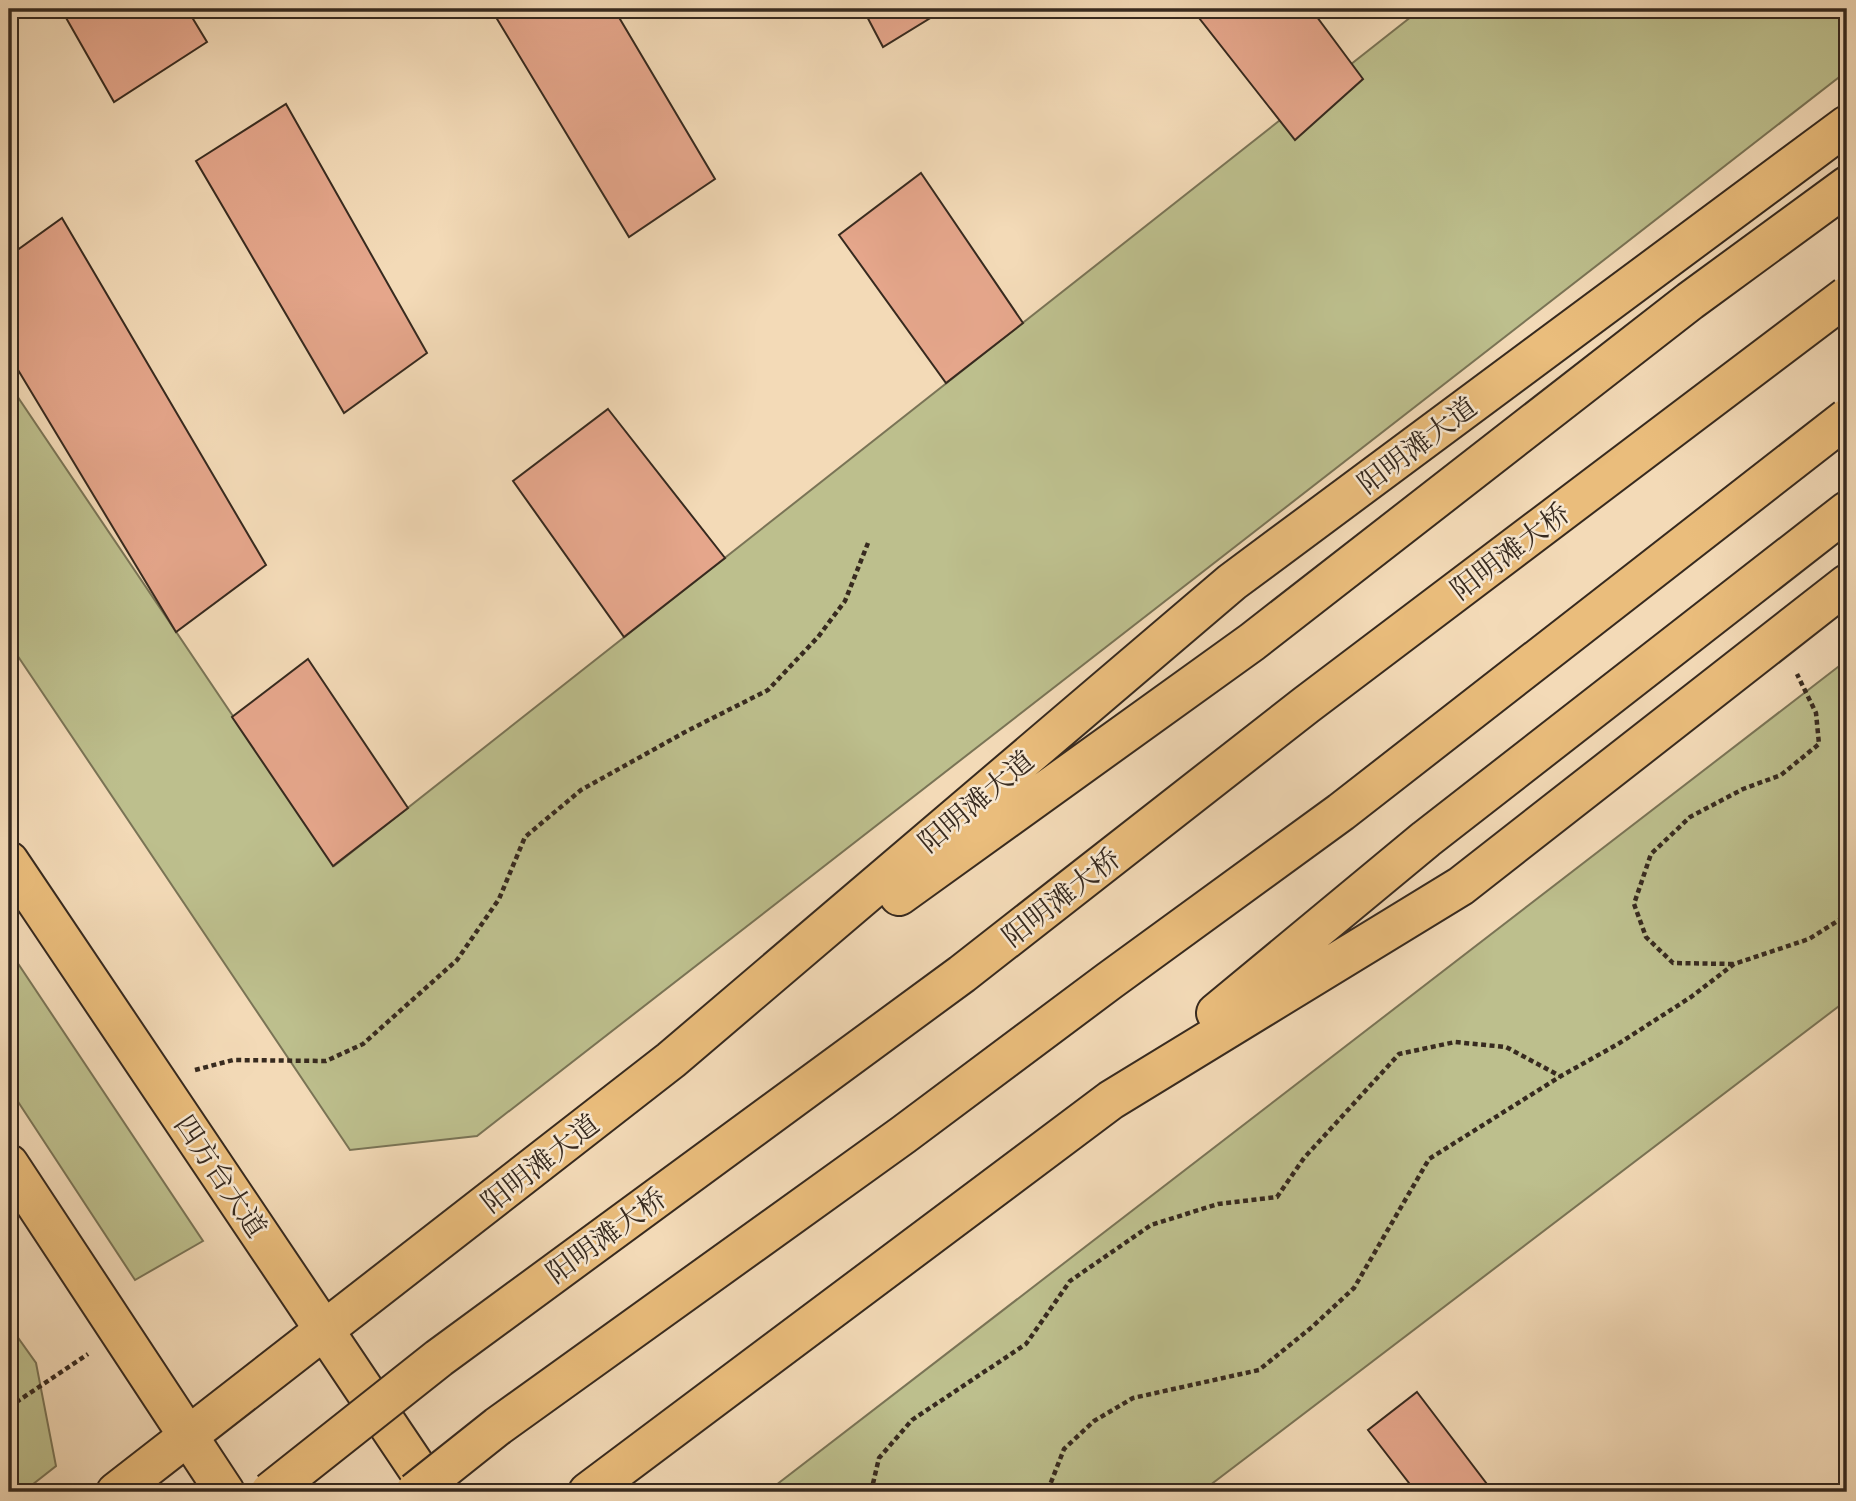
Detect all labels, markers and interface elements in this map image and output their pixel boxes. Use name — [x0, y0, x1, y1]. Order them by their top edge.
street label: 阳明滩大道 — [1351, 389, 1487, 506]
street label: 阳明滩大桥 — [1444, 495, 1580, 612]
street label: 阳明滩大道 — [911, 743, 1044, 864]
street label: 阳明滩大桥 — [995, 841, 1130, 958]
street label: 阳明滩大道 — [474, 1107, 609, 1224]
street label: 四方台大道 — [163, 1108, 274, 1247]
street label: 阳明滩大桥 — [539, 1180, 676, 1295]

